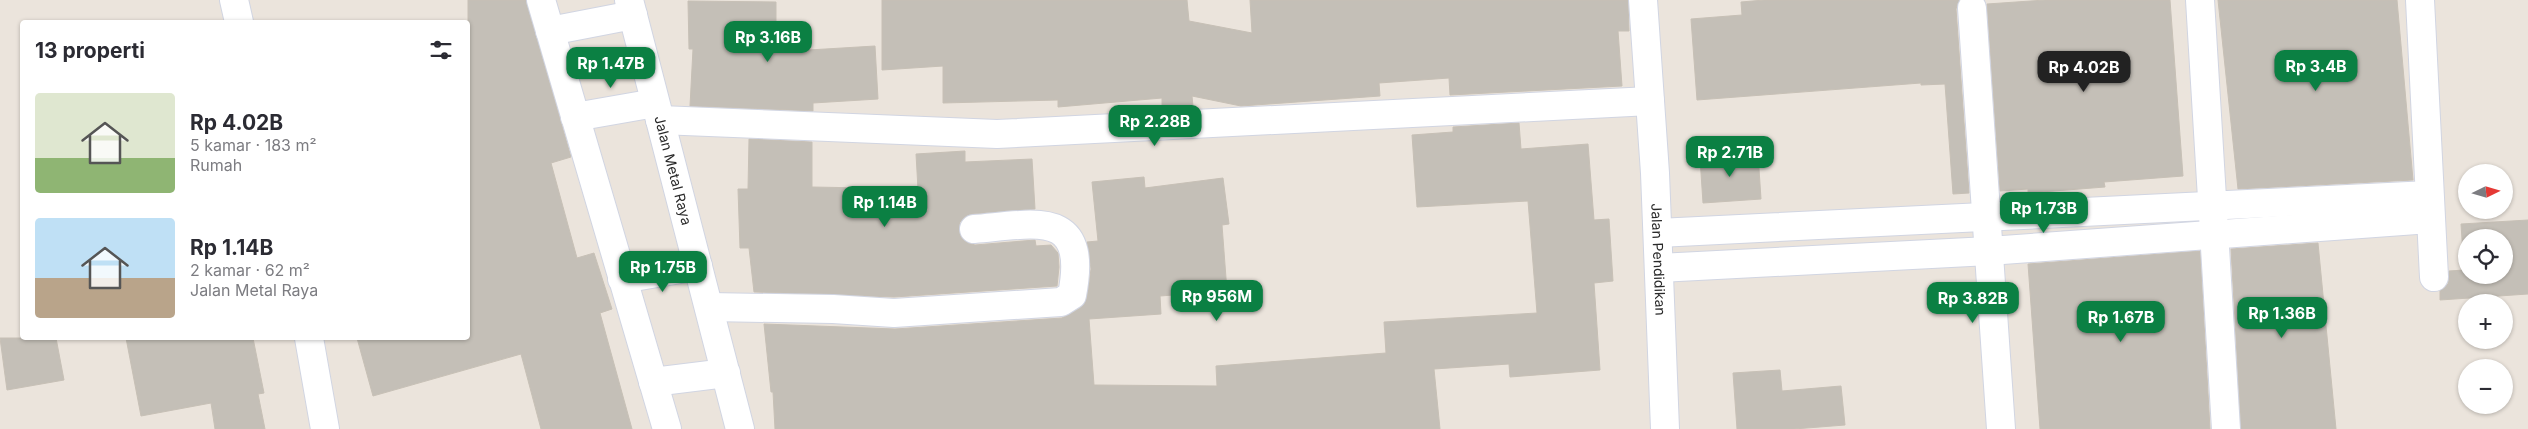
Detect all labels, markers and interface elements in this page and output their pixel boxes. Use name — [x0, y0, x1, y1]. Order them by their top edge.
pin: Rp 3.16B — [716, 20, 820, 63]
text: Rp 3.16B — [735, 27, 801, 47]
icon: filters — [427, 36, 455, 64]
text: 13 properti — [35, 38, 145, 63]
pin: Rp 1.47B — [559, 46, 663, 89]
pin: Rp 3.4B — [2270, 49, 2362, 92]
pin: Rp 4.02B — [2032, 51, 2136, 93]
text: Rp 1.47B — [577, 53, 645, 73]
text: Rp 3.4B — [2285, 56, 2347, 76]
text: Rp 4.02B — [2049, 57, 2120, 77]
pin: Rp 2.28B — [1103, 104, 1207, 147]
text: Rp 4.02B — [190, 110, 283, 135]
text: Rp 2.28B — [1120, 111, 1190, 131]
icon: home — [75, 113, 135, 173]
street label: Jalan Metal Raya — [651, 114, 696, 227]
text: 5 kamar · 183 m² — [190, 135, 317, 155]
pin: Rp 2.71B — [1678, 136, 1782, 178]
text: Rp 2.71B — [1697, 142, 1763, 162]
text: Rumah — [190, 155, 242, 175]
north arrow — [2458, 164, 2512, 219]
map controls — [2458, 164, 2513, 414]
pin: Rp 1.14B — [833, 186, 937, 228]
text: Rp 1.14B — [853, 192, 917, 212]
pin: Rp 1.73B — [1992, 192, 2096, 234]
text: Rp 1.73B — [2011, 198, 2077, 218]
street label: Jalan Pendidikan — [1648, 203, 1670, 316]
button: locate — [2458, 229, 2513, 284]
text: Rp 1.14B — [190, 235, 273, 260]
icon: home — [75, 238, 135, 298]
pin: Rp 1.75B — [611, 250, 715, 293]
text: Rp 1.75B — [630, 257, 696, 277]
text: 2 kamar · 62 m² — [190, 260, 310, 280]
text: Jalan Metal Raya — [190, 280, 318, 300]
pin: Rp 956M — [1171, 280, 1263, 322]
pin: Rp 3.82B — [1921, 282, 2025, 324]
text: Rp 956M — [1182, 286, 1252, 306]
text: Rp 3.82B — [1938, 288, 2008, 308]
button: + — [2458, 294, 2513, 349]
pin: Rp 1.36B — [2230, 296, 2334, 339]
pin: Rp 1.67B — [2069, 300, 2173, 343]
text: Rp 1.36B — [2248, 303, 2316, 323]
text: Rp 1.67B — [2088, 307, 2154, 327]
button: − — [2458, 359, 2513, 414]

